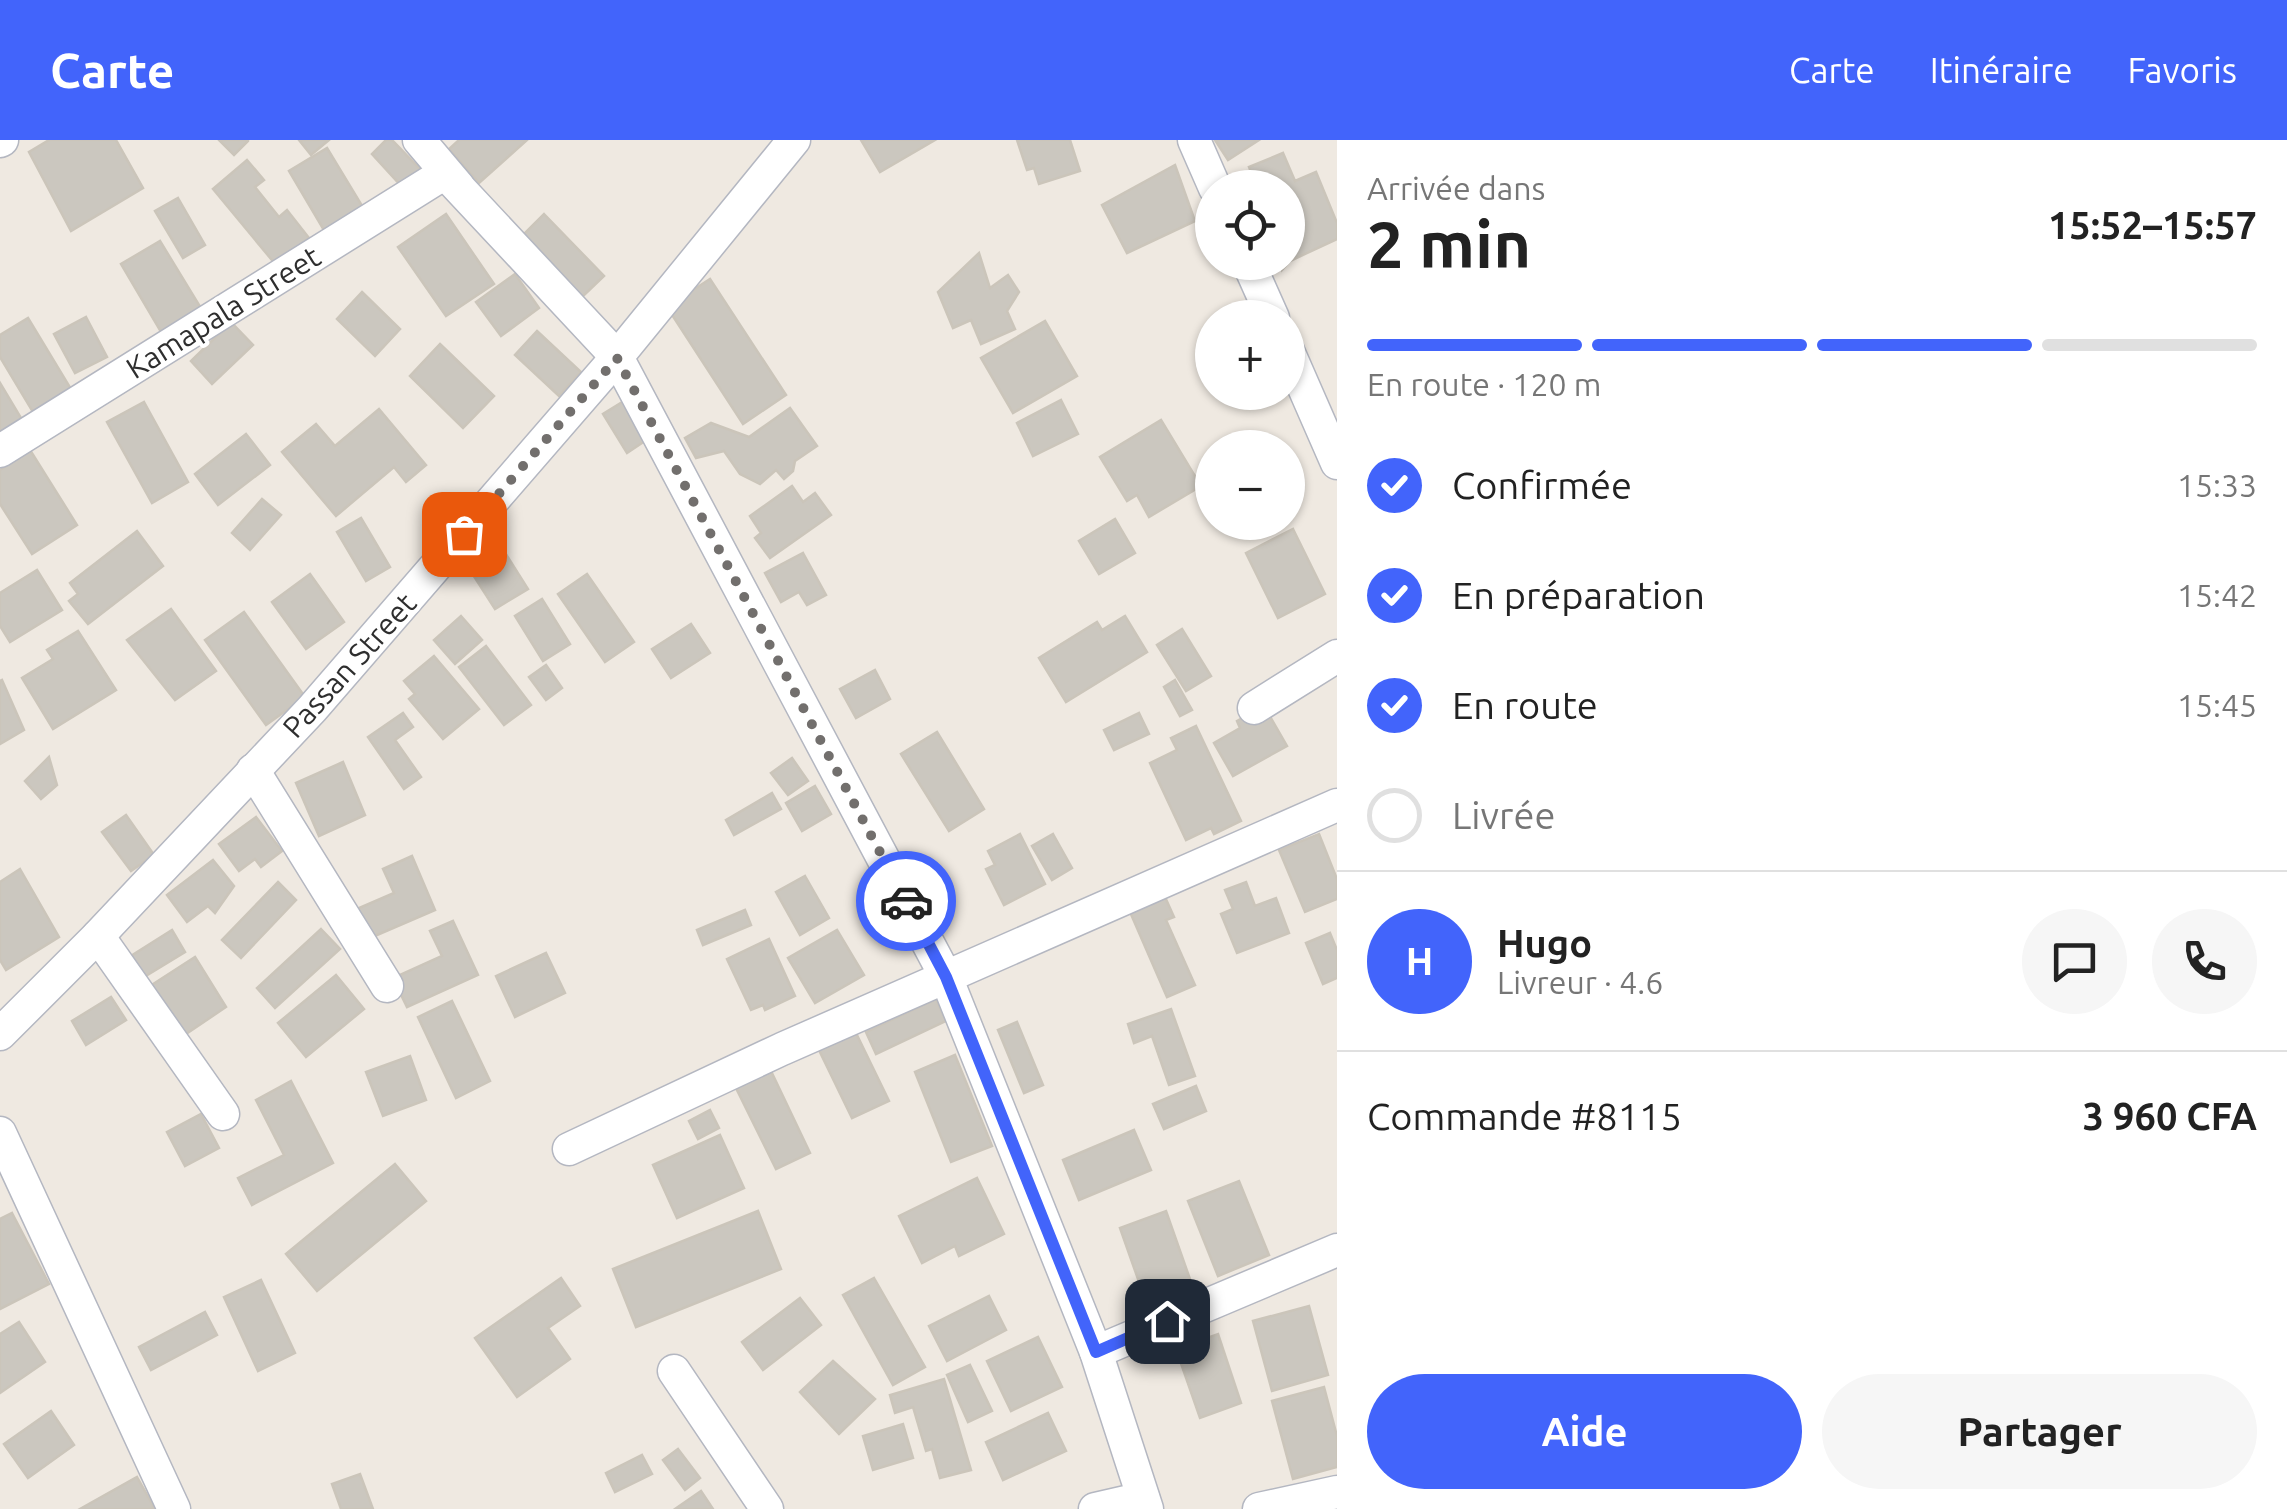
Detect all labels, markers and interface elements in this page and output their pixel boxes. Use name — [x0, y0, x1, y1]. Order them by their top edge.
text: Carte — [50, 43, 174, 97]
text: Carte — [1789, 50, 1875, 90]
text: Itinéraire — [1930, 50, 2073, 90]
text: Favoris — [2128, 50, 2237, 90]
map controls — [1195, 170, 1305, 540]
button: locate — [1195, 170, 1305, 280]
text: Arrivée dans — [1367, 170, 1545, 206]
text: 15:52–15:57 — [2048, 204, 2257, 246]
text: 2 min — [1367, 207, 1531, 280]
street label: Kamapala Street — [120, 239, 326, 385]
button: + — [1195, 300, 1305, 410]
text: En route · 120 m — [1367, 366, 1601, 402]
button: − — [1195, 430, 1305, 540]
icon: check — [1367, 458, 1422, 513]
text: Confirmée — [1452, 464, 1632, 506]
text: 15:33 — [2177, 467, 2257, 503]
pin — [422, 492, 507, 577]
icon: bag — [437, 507, 492, 562]
icon: check — [1367, 568, 1422, 623]
text: En préparation — [1452, 574, 1705, 616]
text: 15:42 — [2177, 577, 2257, 613]
street label: Passan Street — [275, 586, 423, 744]
icon: check — [1367, 678, 1422, 733]
text: En route — [1452, 684, 1598, 726]
text: 15:45 — [2177, 687, 2257, 723]
text: Livrée — [1452, 794, 1555, 836]
courier — [856, 851, 956, 951]
icon: car — [879, 874, 934, 929]
button: chat — [2022, 909, 2127, 1014]
button: phone — [2152, 909, 2257, 1014]
text: Hugo — [1497, 922, 1592, 964]
text: H — [1406, 940, 1433, 982]
text: Livreur · 4.6 — [1497, 964, 1663, 1000]
text: Commande #8115 — [1367, 1095, 1682, 1137]
text: 3 960 CFA — [2083, 1095, 2257, 1137]
pin — [1125, 1279, 1210, 1364]
icon: home — [1140, 1294, 1195, 1349]
button: Aide — [1367, 1374, 1802, 1489]
button: Partager — [1822, 1374, 2257, 1489]

